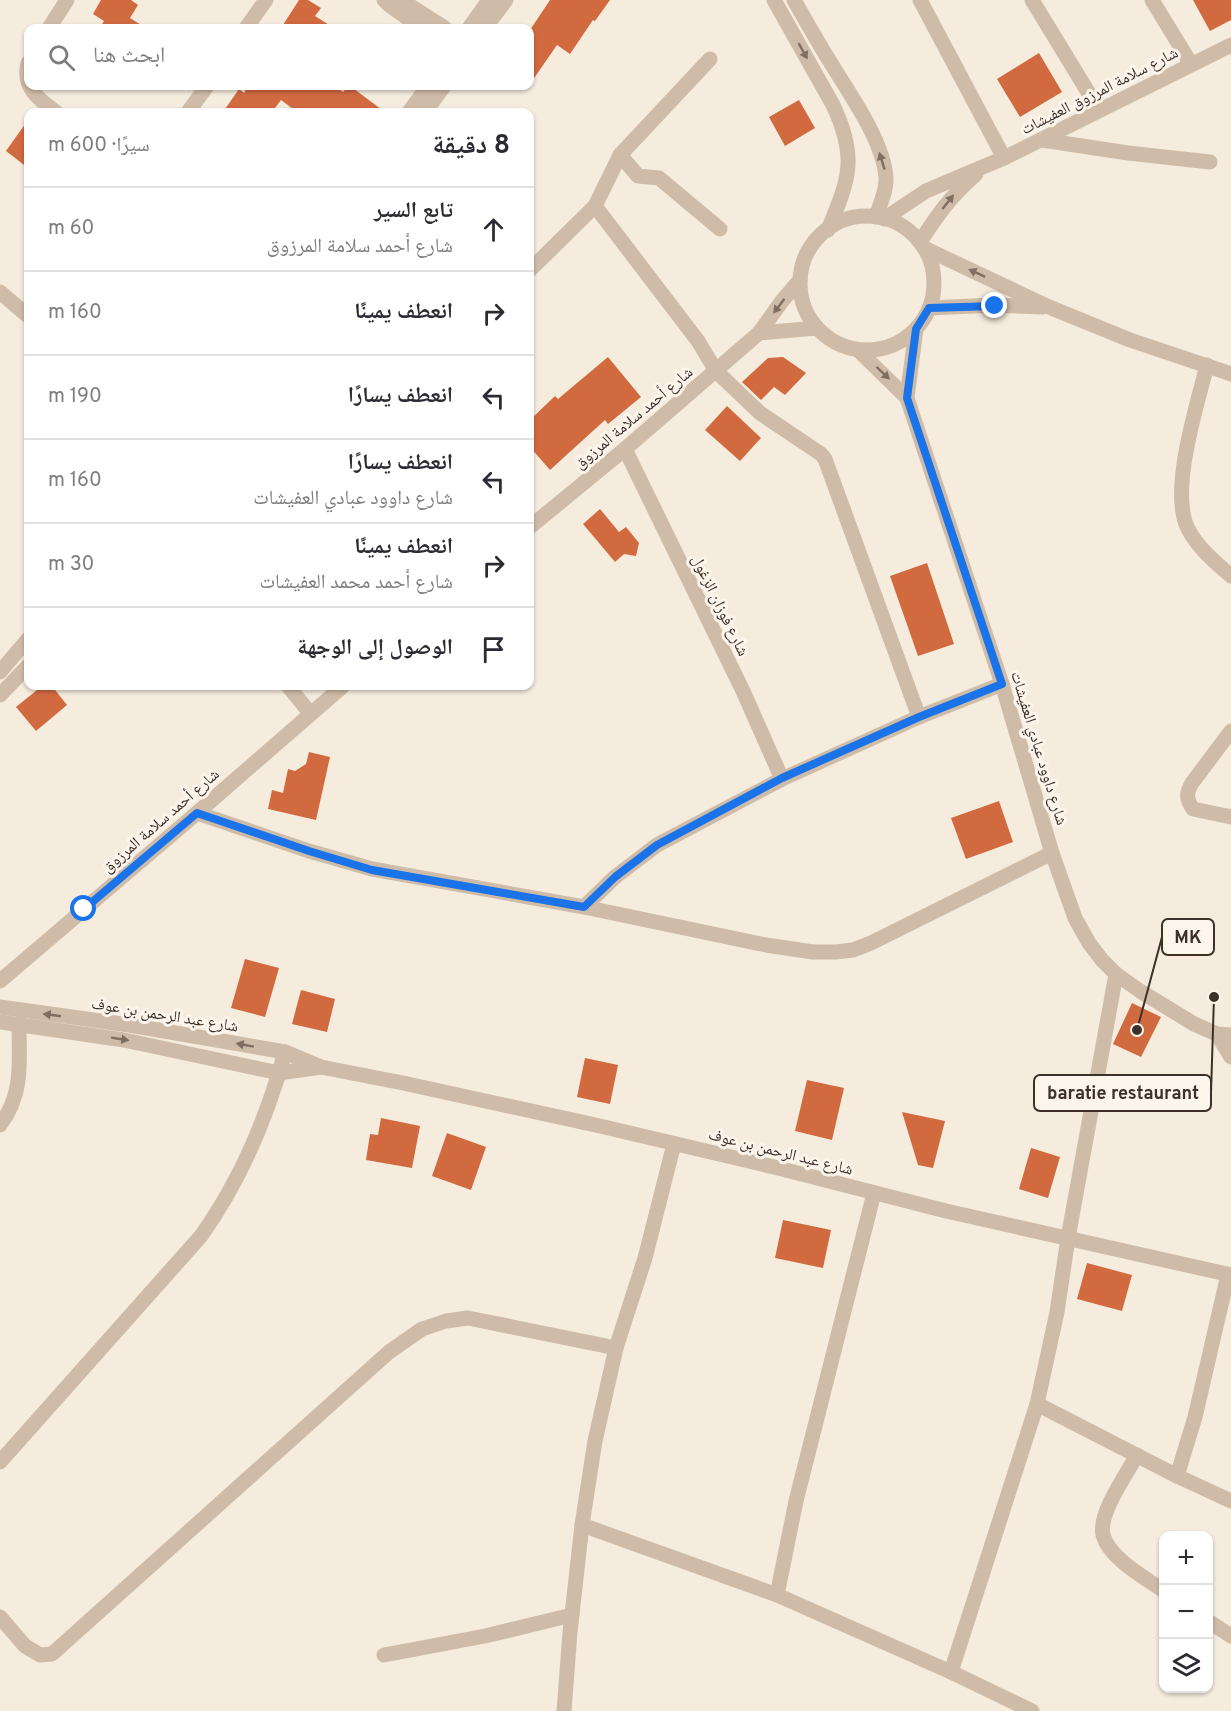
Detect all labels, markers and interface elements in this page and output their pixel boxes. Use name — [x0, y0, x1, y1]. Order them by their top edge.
search box — [24, 24, 534, 90]
icon: search — [45, 41, 78, 74]
text: ابحث هنا — [93, 43, 165, 70]
one-way arrow — [798, 43, 808, 60]
street label: شارع سلامة المرزوق العفيشات — [1018, 43, 1182, 140]
text: 8 دقيقة — [433, 130, 510, 163]
text: سيرًا · 600 m — [48, 133, 150, 159]
one-way arrow — [877, 152, 886, 170]
one-way arrow — [941, 194, 953, 209]
text: تابع السير — [374, 198, 453, 225]
icon: ahead — [477, 213, 510, 246]
text: 60 m — [48, 216, 94, 242]
text: شارع أحمد سلامة المرزوق — [267, 234, 453, 260]
one-way arrow — [969, 269, 986, 278]
route end — [981, 292, 1007, 318]
icon: right — [477, 297, 510, 330]
one-way arrow — [772, 298, 785, 314]
text: انعطف يمينًا — [354, 299, 453, 326]
text: 160 m — [48, 300, 102, 326]
street label: شارع أحمد سلامة المرزوق — [570, 362, 698, 474]
one-way arrow — [875, 366, 889, 380]
icon: left — [477, 381, 510, 414]
text: انعطف يسارًا — [348, 383, 453, 410]
text: 190 m — [48, 384, 102, 410]
text: انعطف يسارًا — [348, 450, 453, 477]
icon: left — [477, 465, 510, 498]
text: 160 m — [48, 468, 102, 494]
text: شارع داوود عبادي العفيشات — [253, 486, 453, 512]
text: انعطف يمينًا — [354, 534, 453, 561]
icon: right — [477, 549, 510, 582]
text: 30 m — [48, 552, 94, 578]
street label: شارع فوزان الزغول — [686, 552, 752, 660]
text: شارع أحمد محمد العفيشات — [260, 570, 453, 596]
icon: arrive — [477, 633, 510, 666]
text: الوصول إلى الوجهة — [297, 635, 453, 662]
street label: شارع داوود عبادي العفيشات — [1004, 669, 1071, 828]
street label: شارع أحمد سلامة المرزوق — [98, 765, 224, 878]
route start — [70, 895, 96, 921]
callout: MK — [1162, 919, 1214, 955]
text: MK — [1174, 927, 1202, 950]
street label: شارع عبد الرحمن بن عوف — [90, 994, 240, 1037]
one-way arrow — [43, 1010, 62, 1019]
one-way arrow — [111, 1035, 130, 1044]
one-way arrow — [235, 1041, 254, 1050]
callout: baratie restaurant — [1034, 1075, 1211, 1111]
text: baratie restaurant — [1047, 1083, 1199, 1106]
street label: شارع عبد الرحمن بن عوف — [706, 1125, 855, 1181]
map controls — [1159, 1531, 1213, 1693]
button: + — [1159, 1531, 1213, 1585]
button: − — [1159, 1585, 1213, 1639]
button: layers — [1159, 1639, 1213, 1693]

